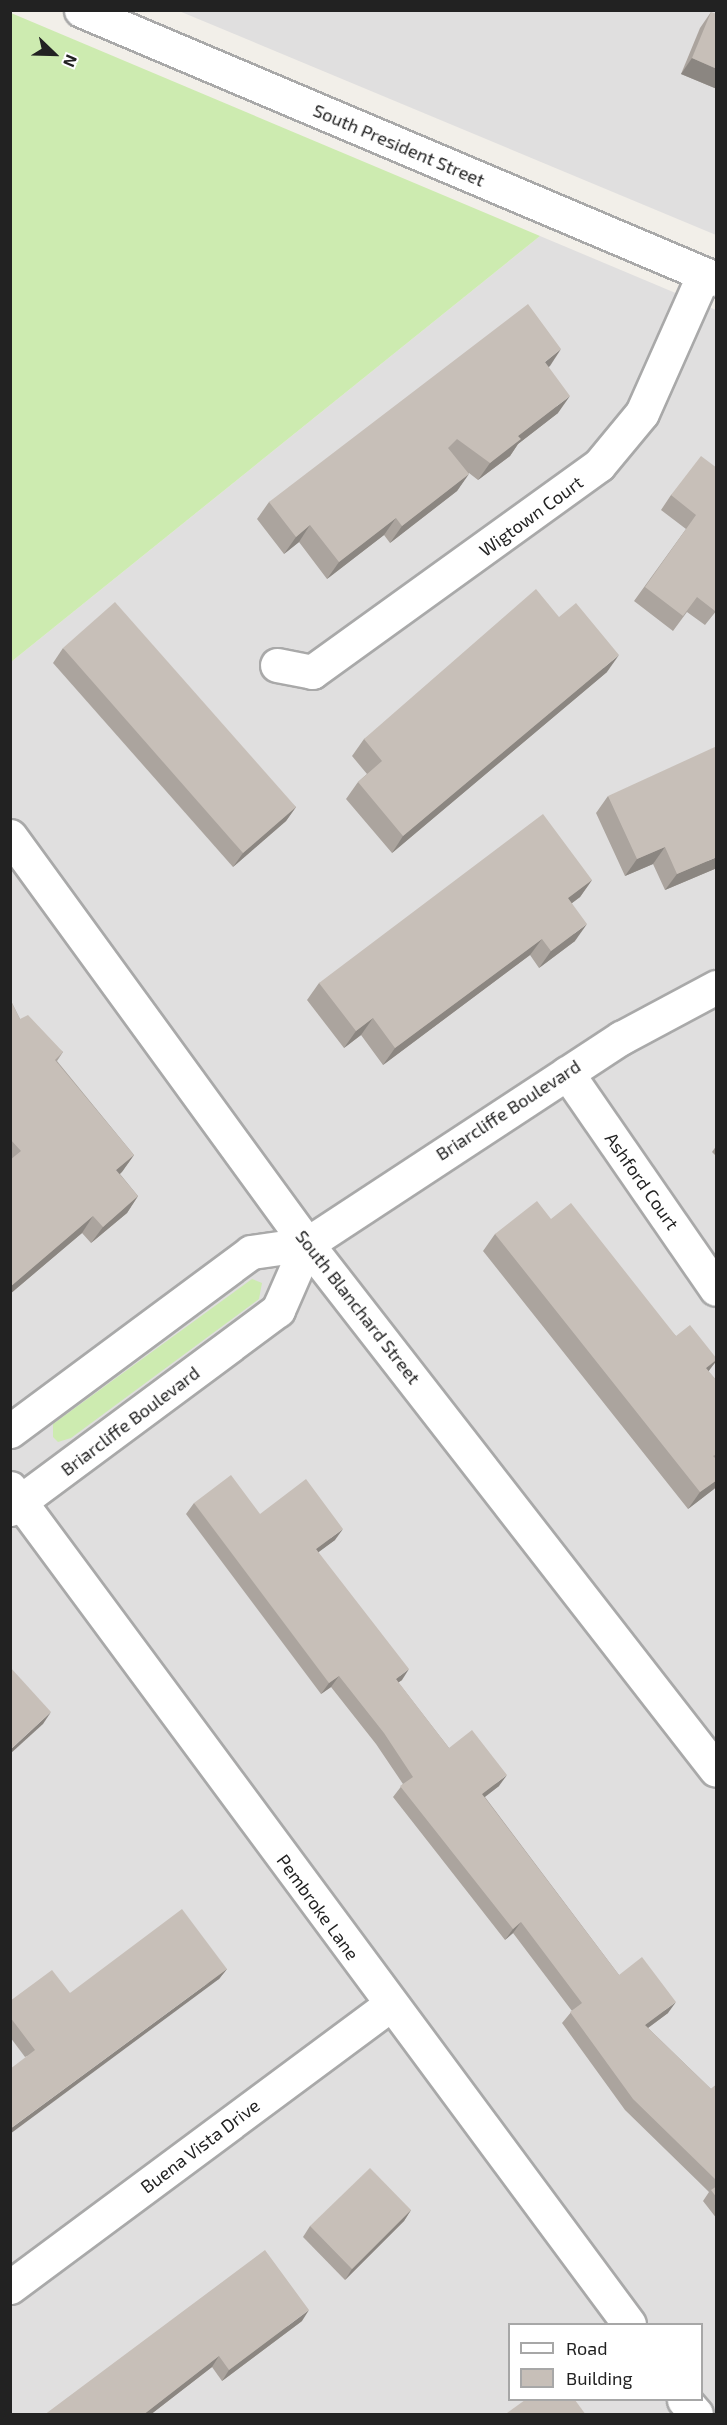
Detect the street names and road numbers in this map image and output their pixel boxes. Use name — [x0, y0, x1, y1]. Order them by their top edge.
street label: South President Street — [310, 99, 488, 191]
street label: Wigtown Court — [475, 471, 587, 561]
street label: Briarcliffe Boulevard — [432, 1055, 584, 1165]
street label: Ashford Court — [600, 1128, 684, 1234]
street label: South Blanchard Street — [291, 1226, 425, 1388]
street label: Briarcliffe Boulevard — [56, 1362, 204, 1480]
street label: Pembroke Lane — [272, 1850, 364, 1964]
street label: Buena Vista Drive — [136, 2094, 264, 2198]

